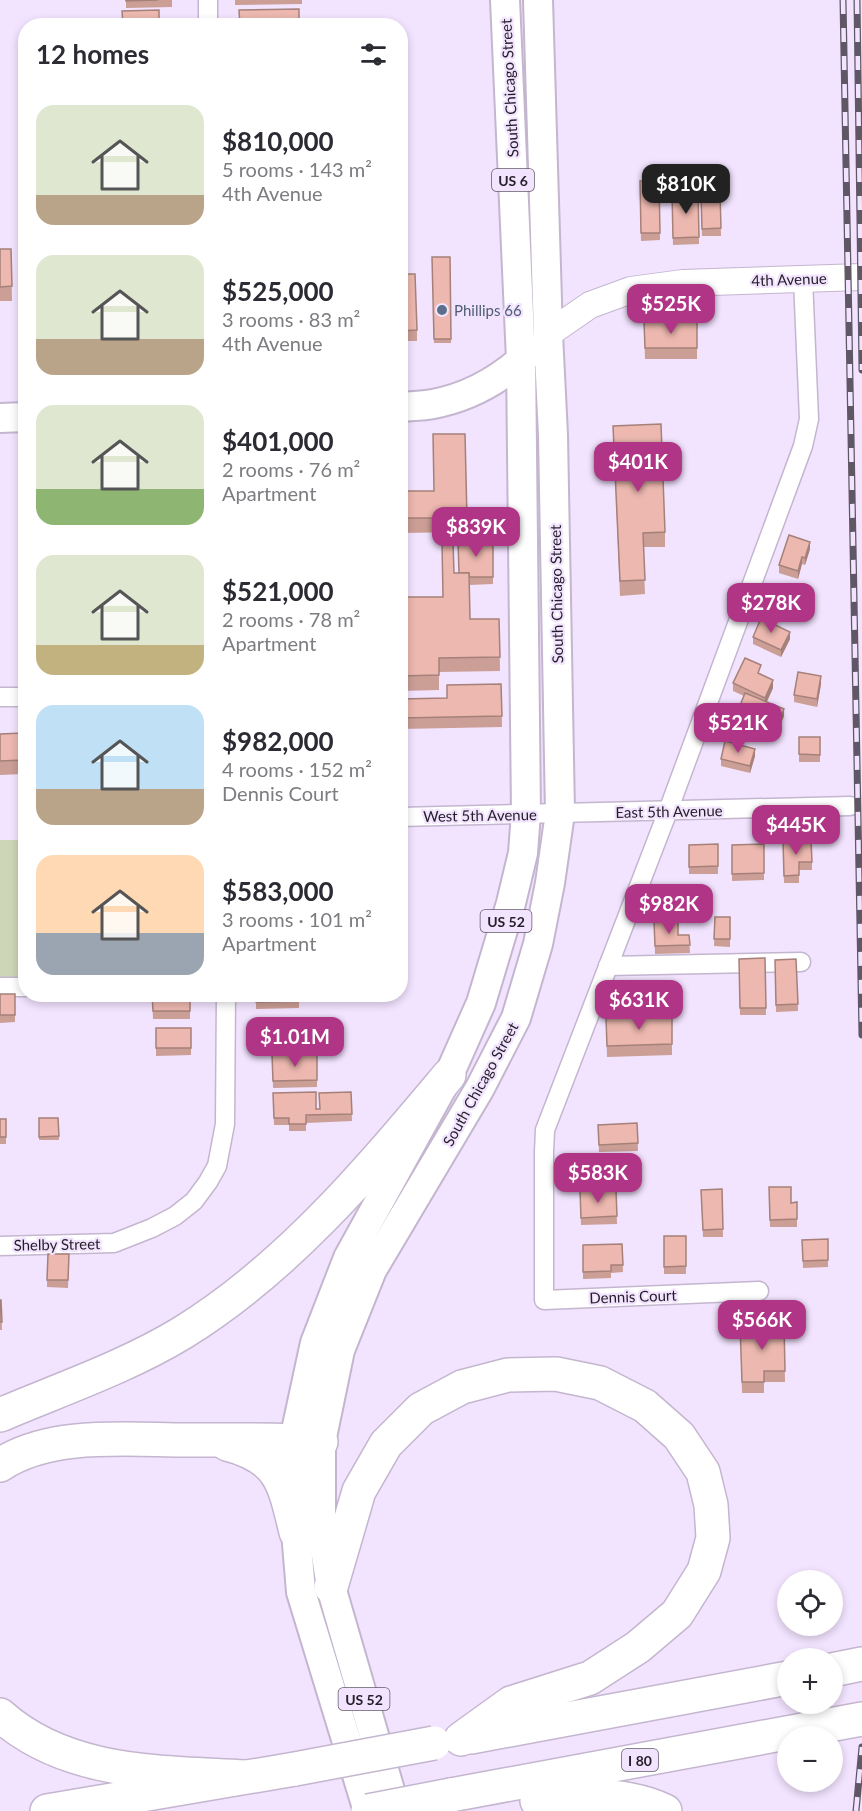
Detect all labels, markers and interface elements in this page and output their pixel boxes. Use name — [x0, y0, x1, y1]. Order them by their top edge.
street label: South Chicago Street — [496, 18, 522, 158]
text: 12 homes — [36, 38, 149, 70]
icon: filters — [357, 38, 390, 71]
text: $810,000 — [222, 125, 334, 157]
icon: home — [84, 129, 156, 201]
text: 5 rooms · 143 m² — [222, 157, 372, 181]
pin: $810K — [644, 164, 728, 215]
road number: US 6 — [492, 169, 534, 191]
text: $810K — [656, 171, 716, 195]
text: 4th Avenue — [222, 181, 323, 205]
street label: 4th Avenue — [751, 269, 827, 289]
text: $525,000 — [222, 275, 334, 307]
icon: home — [84, 279, 156, 351]
pin: $525K — [629, 284, 713, 335]
text: $525K — [641, 291, 701, 315]
place label: Phillips 66 — [454, 301, 522, 319]
marker: Phillips 66 — [435, 303, 449, 317]
text: 3 rooms · 83 m² — [222, 307, 360, 331]
text: 4th Avenue — [222, 331, 323, 355]
text: $401,000 — [222, 425, 334, 457]
icon: home — [84, 429, 156, 501]
pin: $401K — [596, 442, 680, 493]
text: $401K — [608, 449, 668, 473]
text: 2 rooms · 76 m² — [222, 457, 360, 481]
text: Apartment — [222, 481, 316, 505]
pin: $839K — [434, 507, 518, 558]
text: $839K — [446, 514, 506, 538]
street label: South Chicago Street — [546, 524, 566, 663]
text: $521,000 — [222, 575, 334, 607]
icon: home — [84, 579, 156, 651]
pin: $278K — [729, 583, 813, 634]
text: $278K — [741, 590, 801, 614]
text: 2 rooms · 78 m² — [222, 607, 360, 631]
text: Apartment — [222, 631, 316, 655]
pin: $521K — [696, 703, 780, 754]
text: $521K — [708, 710, 768, 734]
text: $982,000 — [222, 725, 334, 757]
icon: home — [84, 729, 156, 801]
text: 4 rooms · 152 m² — [222, 757, 372, 781]
text: Dennis Court — [222, 781, 339, 805]
street label: East 5th Avenue — [615, 801, 723, 821]
street label: West 5th Avenue — [423, 805, 537, 825]
pin: $445K — [754, 805, 838, 856]
text: $445K — [766, 812, 826, 836]
text: $583,000 — [222, 875, 334, 907]
icon: home — [84, 879, 156, 951]
pin: $982K — [627, 884, 711, 935]
text: $982K — [639, 891, 699, 915]
text: 3 rooms · 101 m² — [222, 907, 372, 931]
road number: US 52 — [480, 910, 532, 932]
text: Apartment — [222, 931, 316, 955]
pin: $631K — [597, 980, 681, 1031]
text: $631K — [609, 987, 669, 1011]
pin: $1.01M — [246, 1017, 344, 1068]
street label: South Chicago Street — [439, 1018, 522, 1149]
text: $1.01M — [260, 1024, 330, 1048]
pin: $583K — [556, 1153, 640, 1204]
text: $583K — [568, 1160, 628, 1184]
street label: Shelby Street — [13, 1234, 101, 1254]
street label: Dennis Court — [589, 1285, 678, 1307]
pin: $566K — [720, 1300, 804, 1351]
text: $566K — [732, 1307, 792, 1331]
map controls — [777, 1570, 843, 1792]
button: locate — [777, 1570, 843, 1636]
button: + — [777, 1648, 843, 1714]
road number: US 52 — [338, 1688, 389, 1710]
button: − — [777, 1726, 843, 1792]
road number: I 80 — [622, 1749, 658, 1771]

